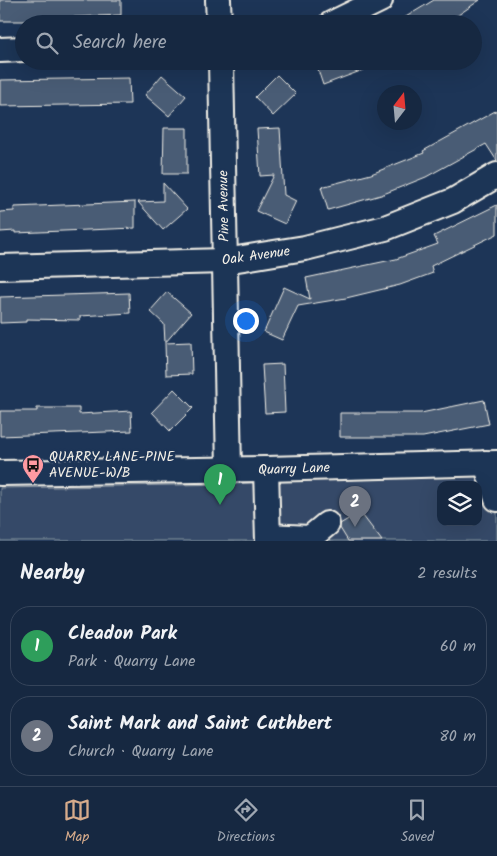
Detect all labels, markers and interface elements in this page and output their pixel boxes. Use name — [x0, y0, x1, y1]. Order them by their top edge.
search box — [15, 15, 482, 70]
text: Search here — [73, 28, 167, 58]
icon: search — [33, 29, 61, 57]
north arrow — [377, 85, 422, 130]
street label: Pine Avenue — [212, 169, 236, 242]
street label: Oak Avenue — [221, 240, 292, 272]
your location — [233, 308, 259, 334]
place label: QUARRY LANE-PINE AVENUE-W/B — [49, 446, 176, 484]
bus stop icon: QUARRY LANE-PINE AVENUE-W/B — [21, 453, 45, 484]
street label: Quarry Lane — [258, 457, 331, 481]
pin: 1 — [204, 464, 236, 505]
map controls — [437, 481, 482, 526]
button: layers — [437, 481, 482, 526]
pin: 2 — [339, 486, 371, 527]
text: Nearby — [20, 557, 85, 590]
text: 2 results — [417, 561, 477, 586]
text: Cleadon Park — [68, 619, 177, 649]
text: 1 — [35, 634, 39, 659]
text: 60 m — [440, 634, 476, 659]
text: Park · Quarry Lane — [68, 649, 196, 674]
text: Saint Mark and Saint Cuthbert — [68, 709, 332, 739]
text: 2 — [32, 724, 42, 749]
text: 80 m — [439, 724, 476, 749]
text: Church · Quarry Lane — [68, 739, 213, 764]
tab: Map — [63, 796, 91, 848]
tab: Directions — [217, 796, 275, 848]
tab: Saved — [401, 796, 434, 848]

